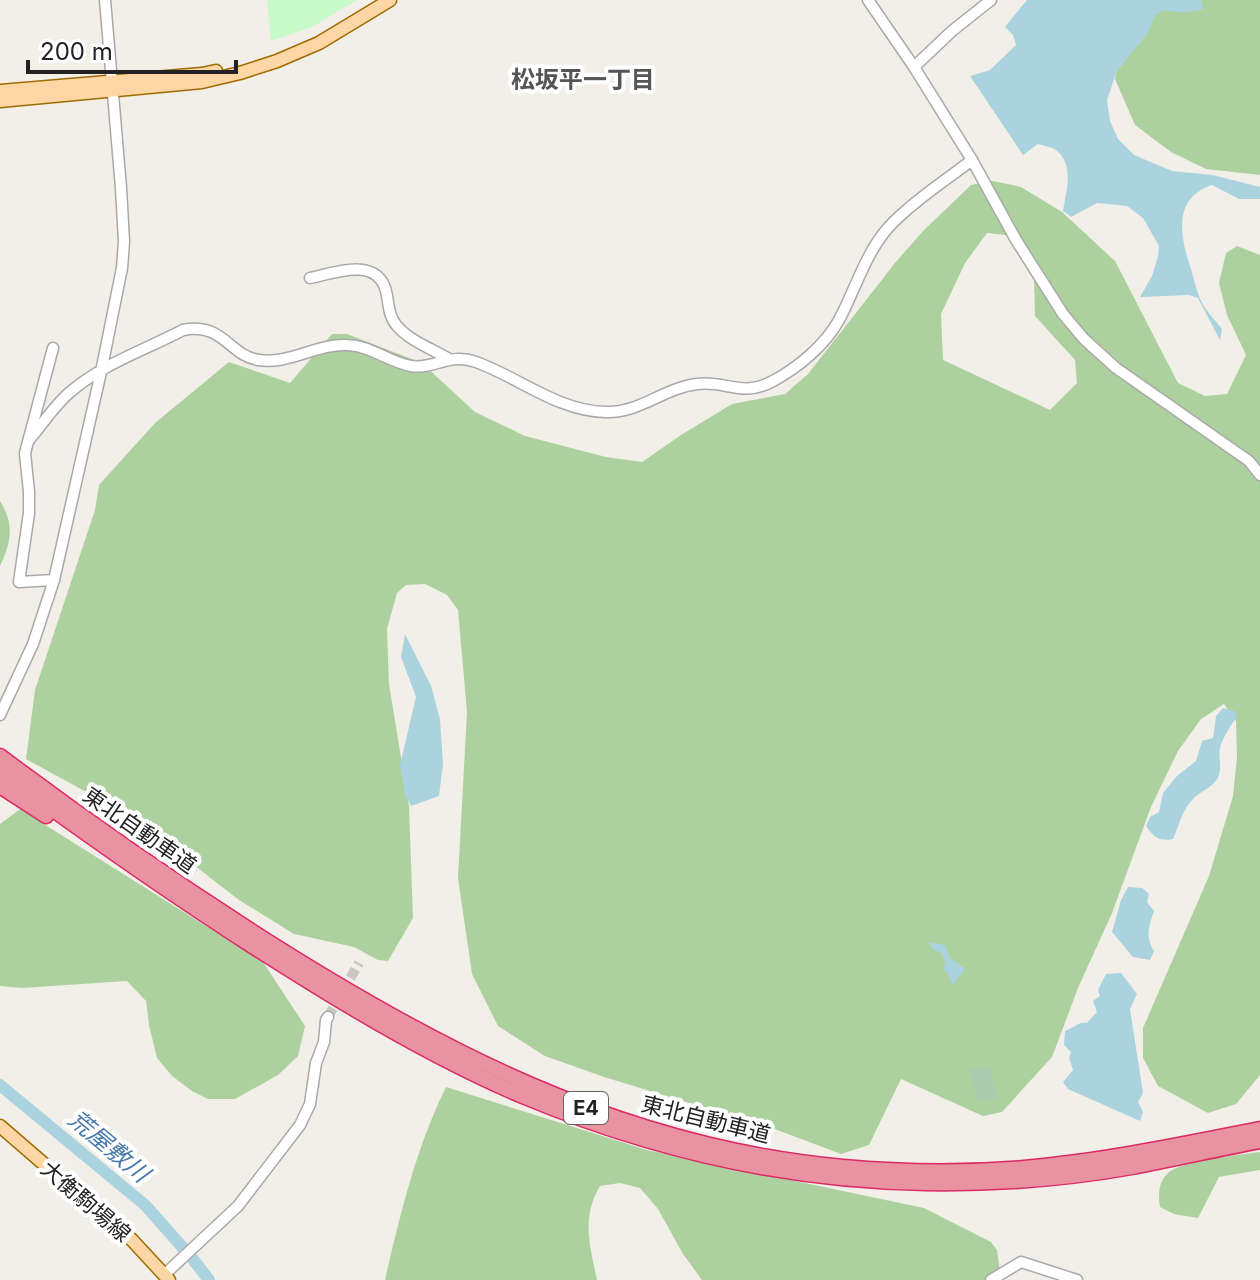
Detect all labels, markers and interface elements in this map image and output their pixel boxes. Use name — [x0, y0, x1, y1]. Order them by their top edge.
scale bar — [28, 24, 236, 74]
text: 200 m — [40, 37, 113, 66]
district label: 松坂平一丁目 — [511, 65, 655, 94]
street label: 東北自動車道 — [78, 781, 202, 879]
street label: 東北自動車道 — [639, 1090, 773, 1148]
road number: E4 — [564, 1092, 608, 1124]
water label: 荒屋敷川 — [63, 1104, 157, 1190]
street label: 大衡駒場線 — [36, 1155, 136, 1247]

